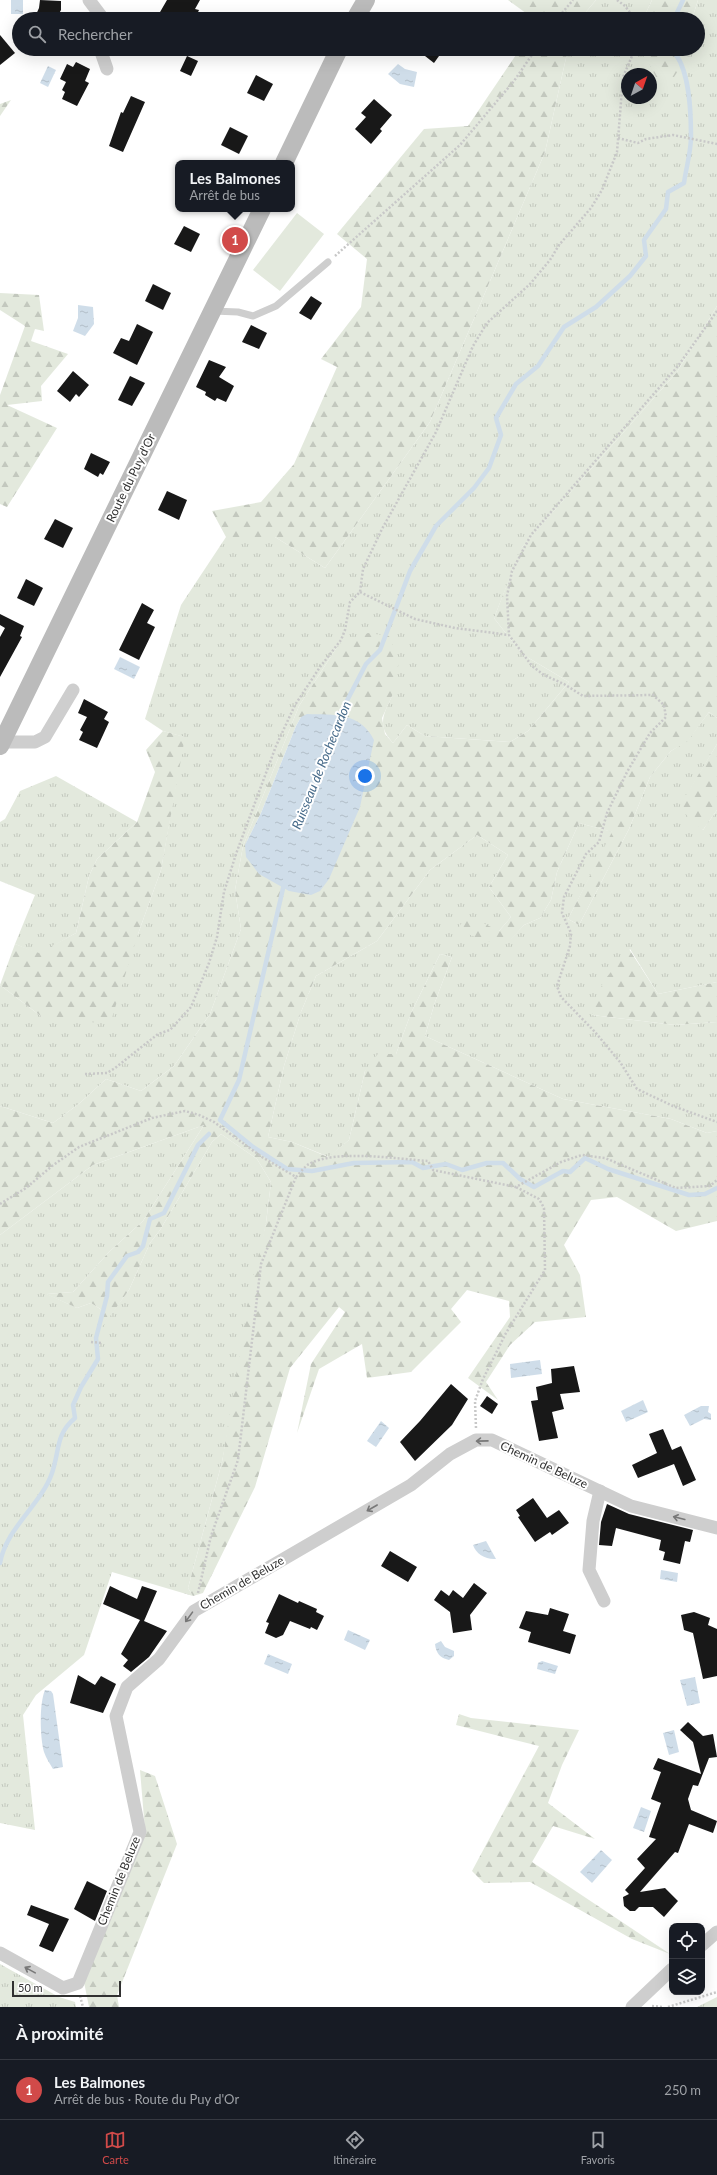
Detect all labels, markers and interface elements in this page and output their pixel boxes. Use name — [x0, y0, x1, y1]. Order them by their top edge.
search box — [12, 12, 705, 56]
icon: search — [26, 23, 48, 45]
text: Rechercher — [58, 25, 132, 43]
north arrow — [621, 68, 657, 104]
popup — [175, 160, 295, 212]
text: Les Balmones — [190, 169, 281, 187]
text: Arrêt de bus — [190, 187, 260, 203]
pin: 1 — [222, 225, 248, 255]
street label: Route du Puy d'Or — [103, 431, 159, 524]
water label: Ruisseau de Rochecardon — [288, 699, 354, 831]
your location — [355, 766, 375, 786]
one-way arrow — [476, 1437, 489, 1444]
street label: Chemin de Beluze — [498, 1438, 590, 1491]
one-way arrow — [366, 1504, 378, 1512]
one-way arrow — [673, 1514, 686, 1522]
street label: Chemin de Beluze — [197, 1552, 287, 1613]
one-way arrow — [185, 1612, 193, 1623]
street label: Chemin de Beluze — [94, 1834, 143, 1928]
map controls — [669, 1923, 705, 1995]
button: locate — [669, 1923, 705, 1959]
button: layers — [669, 1959, 705, 1995]
one-way arrow — [24, 1965, 36, 1973]
scale bar — [12, 1979, 121, 1998]
text: 50 m — [18, 1981, 43, 1994]
text: À proximité — [16, 2023, 104, 2044]
text: Les Balmones — [54, 2073, 145, 2091]
text: 1 — [25, 2082, 33, 2098]
text: 250 m — [664, 2082, 701, 2098]
text: Arrêt de bus · Route du Puy d'Or — [54, 2091, 239, 2107]
tab: Carte — [102, 2129, 129, 2166]
tab: Itinéraire — [333, 2129, 376, 2166]
tab: Favoris — [581, 2129, 615, 2166]

